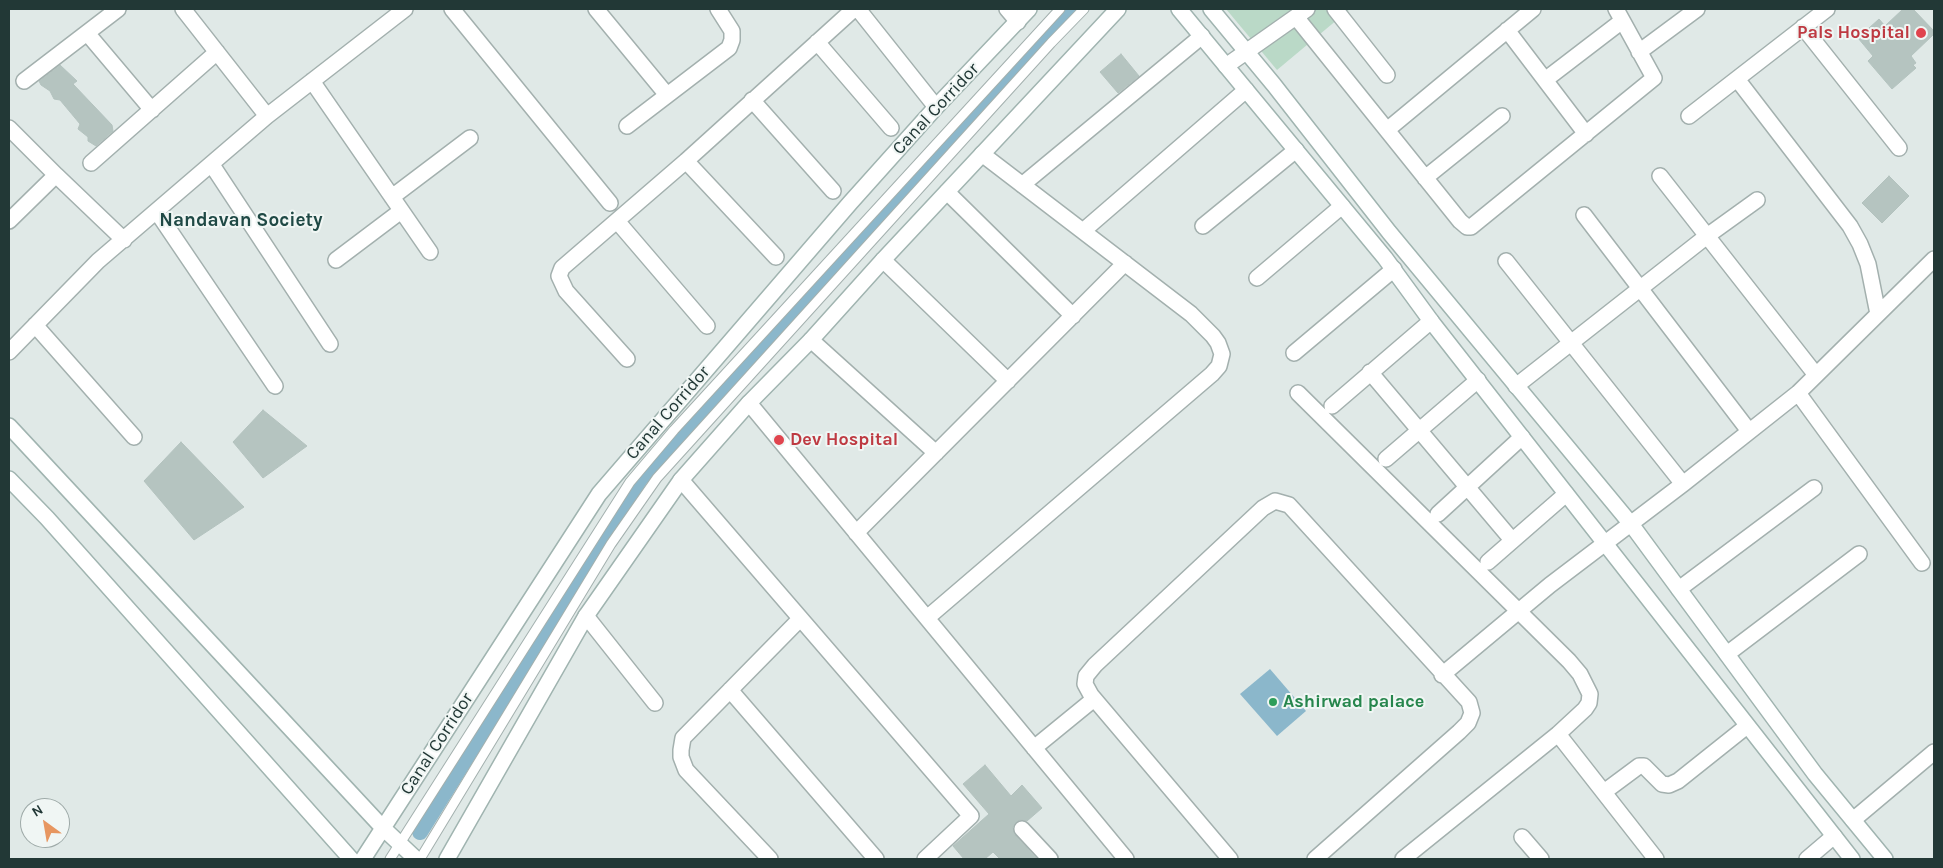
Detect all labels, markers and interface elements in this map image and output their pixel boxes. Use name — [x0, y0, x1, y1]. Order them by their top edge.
place label: Pals Hospital — [1797, 22, 1910, 44]
marker: Pals Hospital — [1914, 26, 1928, 40]
street label: Canal Corridor — [888, 59, 984, 159]
district label: Nandavan Society — [159, 210, 323, 232]
street label: Canal Corridor — [621, 362, 715, 464]
place label: Dev Hospital — [790, 429, 898, 451]
marker: Dev Hospital — [772, 433, 786, 447]
street label: Canal Corridor — [396, 689, 478, 799]
place label: Ashirwad palace — [1283, 691, 1424, 713]
marker: Ashirwad palace — [1267, 696, 1279, 708]
north arrow — [20, 798, 70, 848]
text: N — [29, 801, 46, 821]

